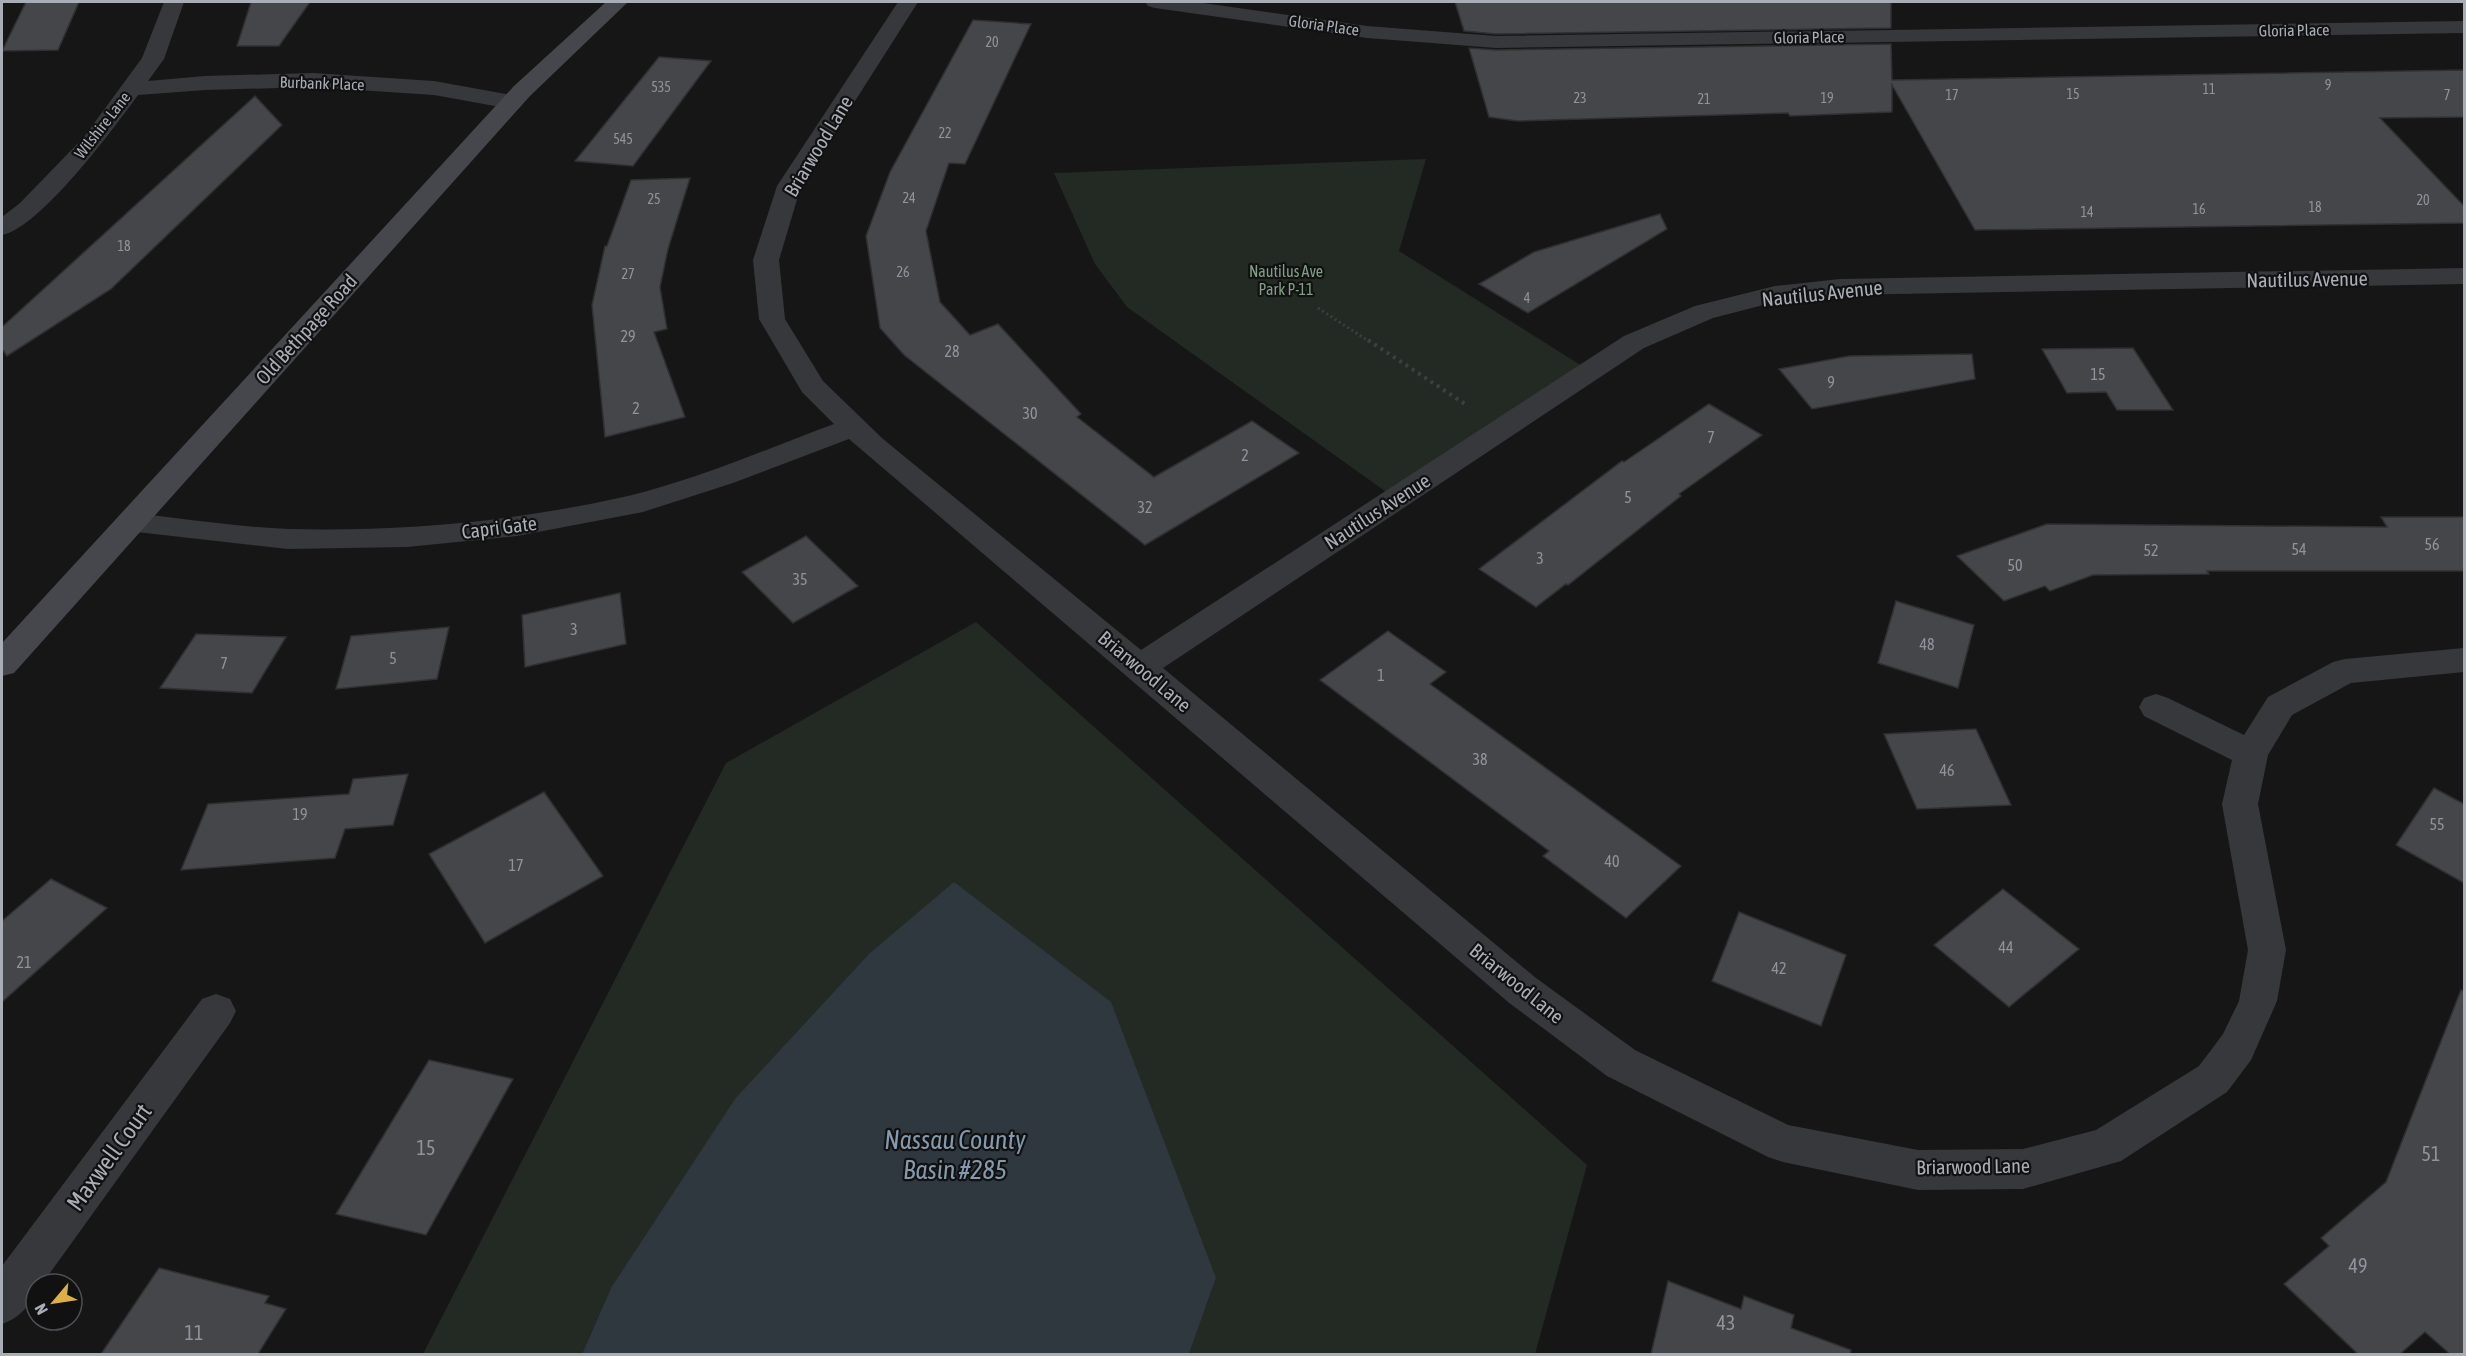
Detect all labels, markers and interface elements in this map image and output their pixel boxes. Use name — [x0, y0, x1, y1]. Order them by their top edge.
street label: Gloria Place — [1288, 11, 1360, 39]
street label: Gloria Place — [2258, 20, 2330, 40]
street label: Gloria Place — [1773, 27, 1845, 47]
house number: 20 — [985, 34, 999, 50]
street label: Burbank Place — [279, 73, 365, 93]
house number: 9 — [2325, 77, 2331, 93]
house number: 535 — [651, 79, 671, 95]
house number: 11 — [2202, 81, 2216, 97]
house number: 15 — [2066, 86, 2080, 102]
house number: 17 — [1945, 87, 1959, 103]
house number: 7 — [2444, 87, 2450, 103]
street label: Wilshire Lane — [70, 88, 134, 162]
house number: 23 — [1573, 90, 1587, 106]
house number: 19 — [1820, 90, 1834, 106]
street label: Briarwood Lane — [779, 91, 857, 201]
house number: 21 — [1697, 91, 1711, 107]
house number: 22 — [938, 125, 952, 141]
house number: 545 — [613, 131, 633, 147]
house number: 24 — [902, 190, 916, 206]
house number: 25 — [647, 191, 661, 207]
house number: 20 — [2416, 192, 2430, 208]
house number: 18 — [2308, 199, 2322, 215]
house number: 16 — [2192, 201, 2206, 217]
house number: 14 — [2080, 204, 2094, 220]
house number: 18 — [117, 238, 131, 254]
park label: Nautilus Ave Park P-11 — [1249, 262, 1323, 298]
house number: 26 — [896, 264, 910, 280]
house number: 27 — [621, 266, 635, 282]
street label: Nautilus Avenue — [2246, 266, 2368, 292]
street label: Old Bethpage Road — [251, 269, 361, 389]
street label: Nautilus Avenue — [1761, 275, 1883, 311]
house number: 4 — [1524, 290, 1531, 306]
house number: 29 — [620, 327, 636, 345]
house number: 28 — [944, 342, 960, 360]
house number: 15 — [2090, 365, 2106, 383]
house number: 9 — [1827, 373, 1835, 391]
house number: 2 — [632, 399, 640, 417]
house number: 30 — [1022, 404, 1038, 422]
house number: 7 — [1707, 428, 1715, 446]
house number: 2 — [1241, 446, 1249, 464]
street label: Nautilus Avenue — [1320, 468, 1434, 554]
house number: 5 — [1624, 488, 1632, 506]
house number: 32 — [1137, 498, 1153, 516]
street label: Capri Gate — [460, 511, 538, 543]
house number: 56 — [2424, 535, 2440, 553]
house number: 54 — [2291, 540, 2307, 558]
house number: 52 — [2143, 541, 2159, 559]
house number: 3 — [1536, 549, 1544, 567]
house number: 50 — [2007, 556, 2023, 574]
house number: 35 — [792, 570, 808, 588]
house number: 3 — [570, 620, 578, 638]
street label: Briarwood Lane — [1094, 626, 1196, 716]
house number: 48 — [1919, 635, 1935, 653]
house number: 5 — [389, 649, 397, 667]
house number: 7 — [220, 654, 228, 672]
house number: 1 — [1377, 666, 1385, 684]
house number: 38 — [1472, 750, 1488, 768]
house number: 46 — [1939, 761, 1955, 779]
house number: 19 — [292, 805, 308, 823]
house number: 55 — [2429, 815, 2445, 833]
house number: 40 — [1604, 852, 1620, 870]
house number: 17 — [508, 856, 524, 874]
street label: Briarwood Lane — [1466, 938, 1568, 1028]
house number: 44 — [1998, 938, 2014, 956]
house number: 21 — [16, 953, 32, 971]
house number: 42 — [1771, 959, 1787, 977]
street label: Maxwell Court — [61, 1098, 157, 1216]
water label: Nassau County Basin #285 — [884, 1125, 1026, 1185]
house number: 15 — [417, 1136, 435, 1159]
house number: 51 — [2422, 1142, 2440, 1165]
street label: Briarwood Lane — [1916, 1154, 2030, 1178]
house number: 49 — [2349, 1254, 2367, 1277]
north arrow — [24, 1272, 84, 1332]
text: N — [31, 1301, 51, 1318]
house number: 43 — [1717, 1311, 1735, 1334]
house number: 11 — [185, 1321, 203, 1344]

